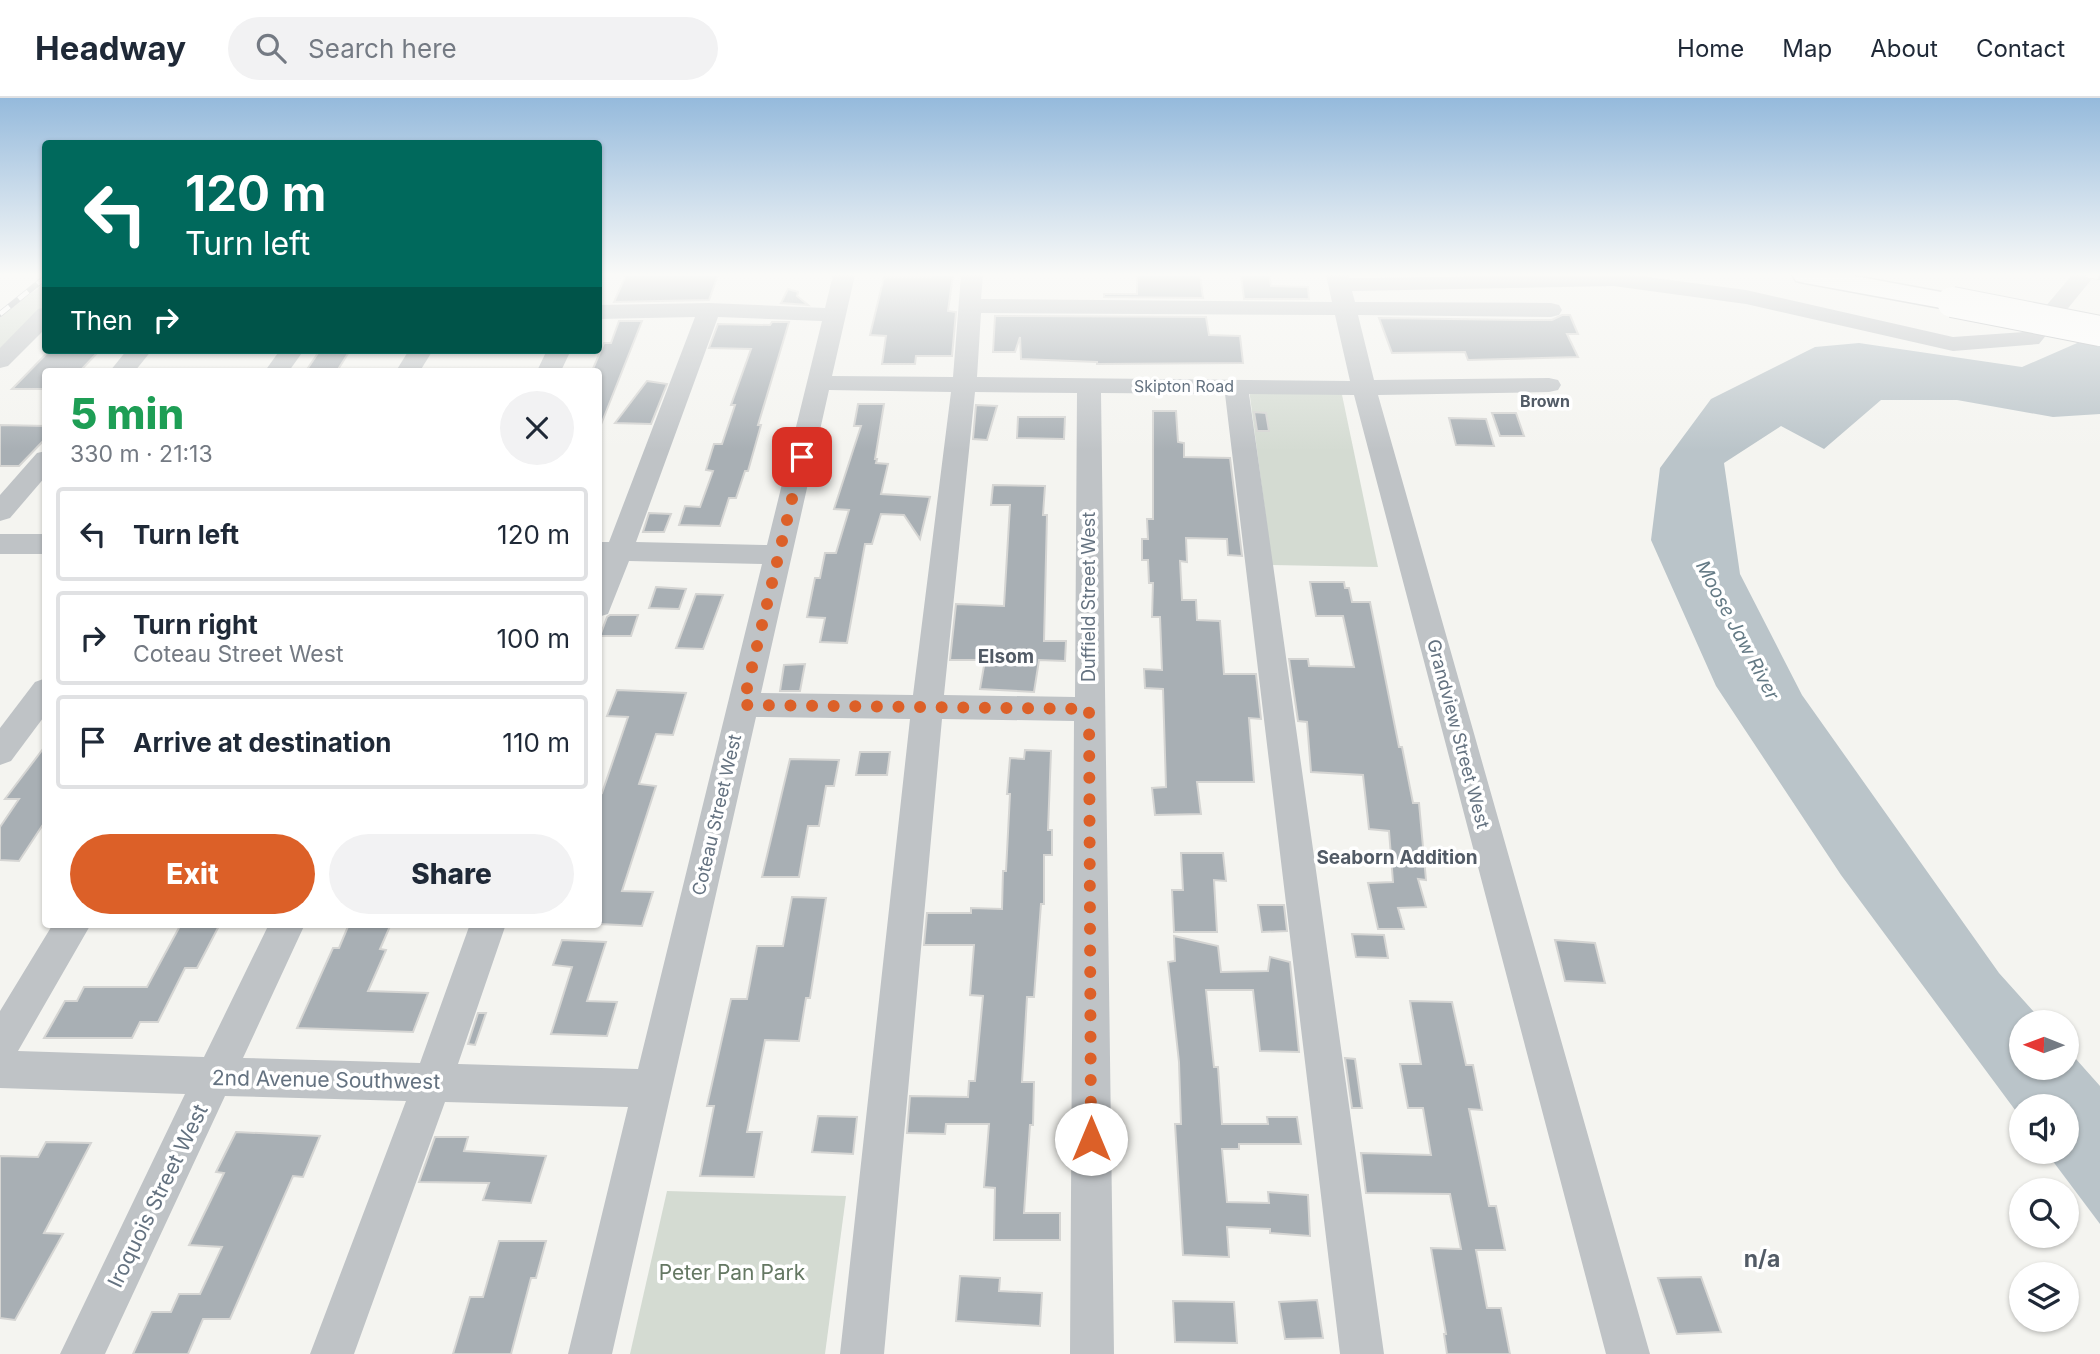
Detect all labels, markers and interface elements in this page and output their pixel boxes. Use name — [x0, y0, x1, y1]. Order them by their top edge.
search box — [228, 17, 718, 80]
text: Headway — [35, 28, 186, 68]
icon: search — [252, 29, 290, 67]
text: Search here — [308, 33, 457, 64]
text: Home — [1677, 34, 1744, 63]
text: Map — [1782, 34, 1832, 63]
text: About — [1870, 34, 1938, 63]
text: Contact — [1976, 34, 2065, 63]
text: 120 m — [185, 164, 326, 223]
icon: left — [70, 168, 161, 259]
text: Turn left — [185, 224, 310, 263]
icon: right — [147, 301, 185, 339]
text: Then — [70, 305, 133, 336]
street label: Skipton Road — [1134, 376, 1234, 396]
text: 5 min — [70, 388, 184, 439]
button: close — [500, 391, 574, 465]
district label: Brown — [1520, 391, 1570, 411]
pin — [772, 427, 832, 487]
icon: arrive — [783, 438, 821, 476]
text: 330 m · 21:13 — [70, 440, 213, 468]
street label: Duffield Street West — [1078, 512, 1099, 682]
icon: left — [74, 515, 112, 553]
text: Turn left — [133, 519, 239, 550]
text: 120 m — [497, 519, 570, 550]
water label: Moose Jaw River — [1691, 556, 1784, 705]
text: Turn right — [133, 609, 258, 640]
icon: right — [74, 619, 112, 657]
text: 100 m — [497, 623, 570, 654]
street label: Grandview Street West — [1423, 637, 1494, 831]
text: Coteau Street West — [133, 640, 343, 668]
district label: Elsom — [978, 645, 1034, 668]
icon: arrive — [74, 723, 112, 761]
text: Arrive at destination — [133, 727, 392, 758]
text: 110 m — [502, 727, 570, 758]
street label: Coteau Street West — [688, 732, 745, 897]
button: Exit — [70, 834, 315, 914]
button: Share — [329, 834, 574, 914]
district label: Seaborn Addition — [1316, 846, 1478, 869]
north arrow — [2009, 1010, 2079, 1080]
map controls — [2009, 1010, 2079, 1332]
street label: 2nd Avenue Southwest — [212, 1065, 441, 1094]
button: sound — [2009, 1094, 2079, 1164]
street label: Iroquois Street West — [102, 1100, 213, 1291]
position arrow — [1054, 1102, 1128, 1176]
button: search — [2009, 1178, 2079, 1248]
district label: n/a — [1744, 1245, 1780, 1273]
park label: Peter Pan Park — [659, 1260, 806, 1285]
button: layers — [2009, 1262, 2079, 1332]

